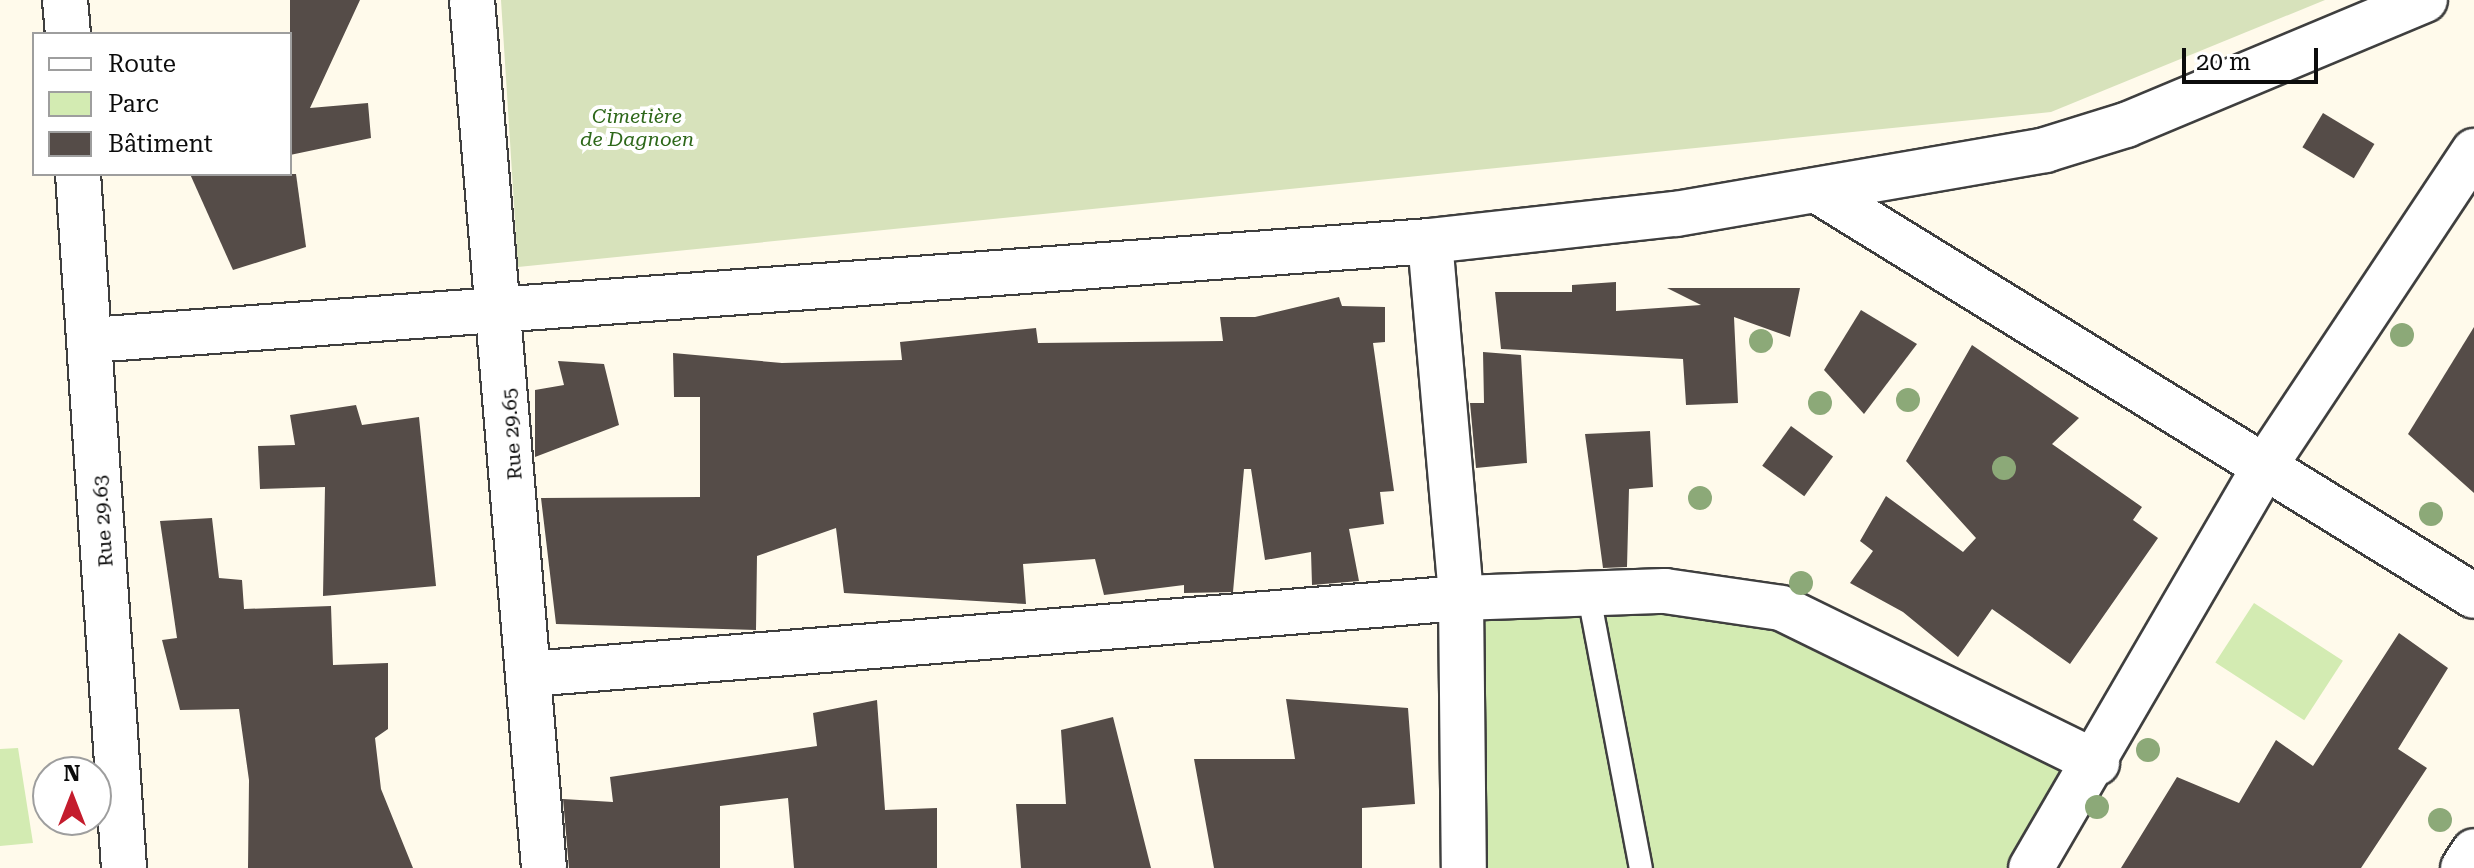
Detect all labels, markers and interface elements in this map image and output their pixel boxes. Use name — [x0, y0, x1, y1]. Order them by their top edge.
legend — [32, 32, 292, 176]
scale bar — [2186, 32, 2322, 82]
text: 20 m — [2196, 48, 2251, 76]
text: Route — [108, 50, 176, 78]
text: Parc — [108, 90, 159, 118]
park label: Cimetière de Dagnoen — [580, 104, 694, 151]
text: Bâtiment — [108, 130, 213, 158]
street label: Rue 29.65 — [497, 387, 527, 481]
street label: Rue 29.63 — [88, 474, 118, 568]
north arrow — [32, 756, 112, 836]
text: N — [64, 761, 80, 786]

